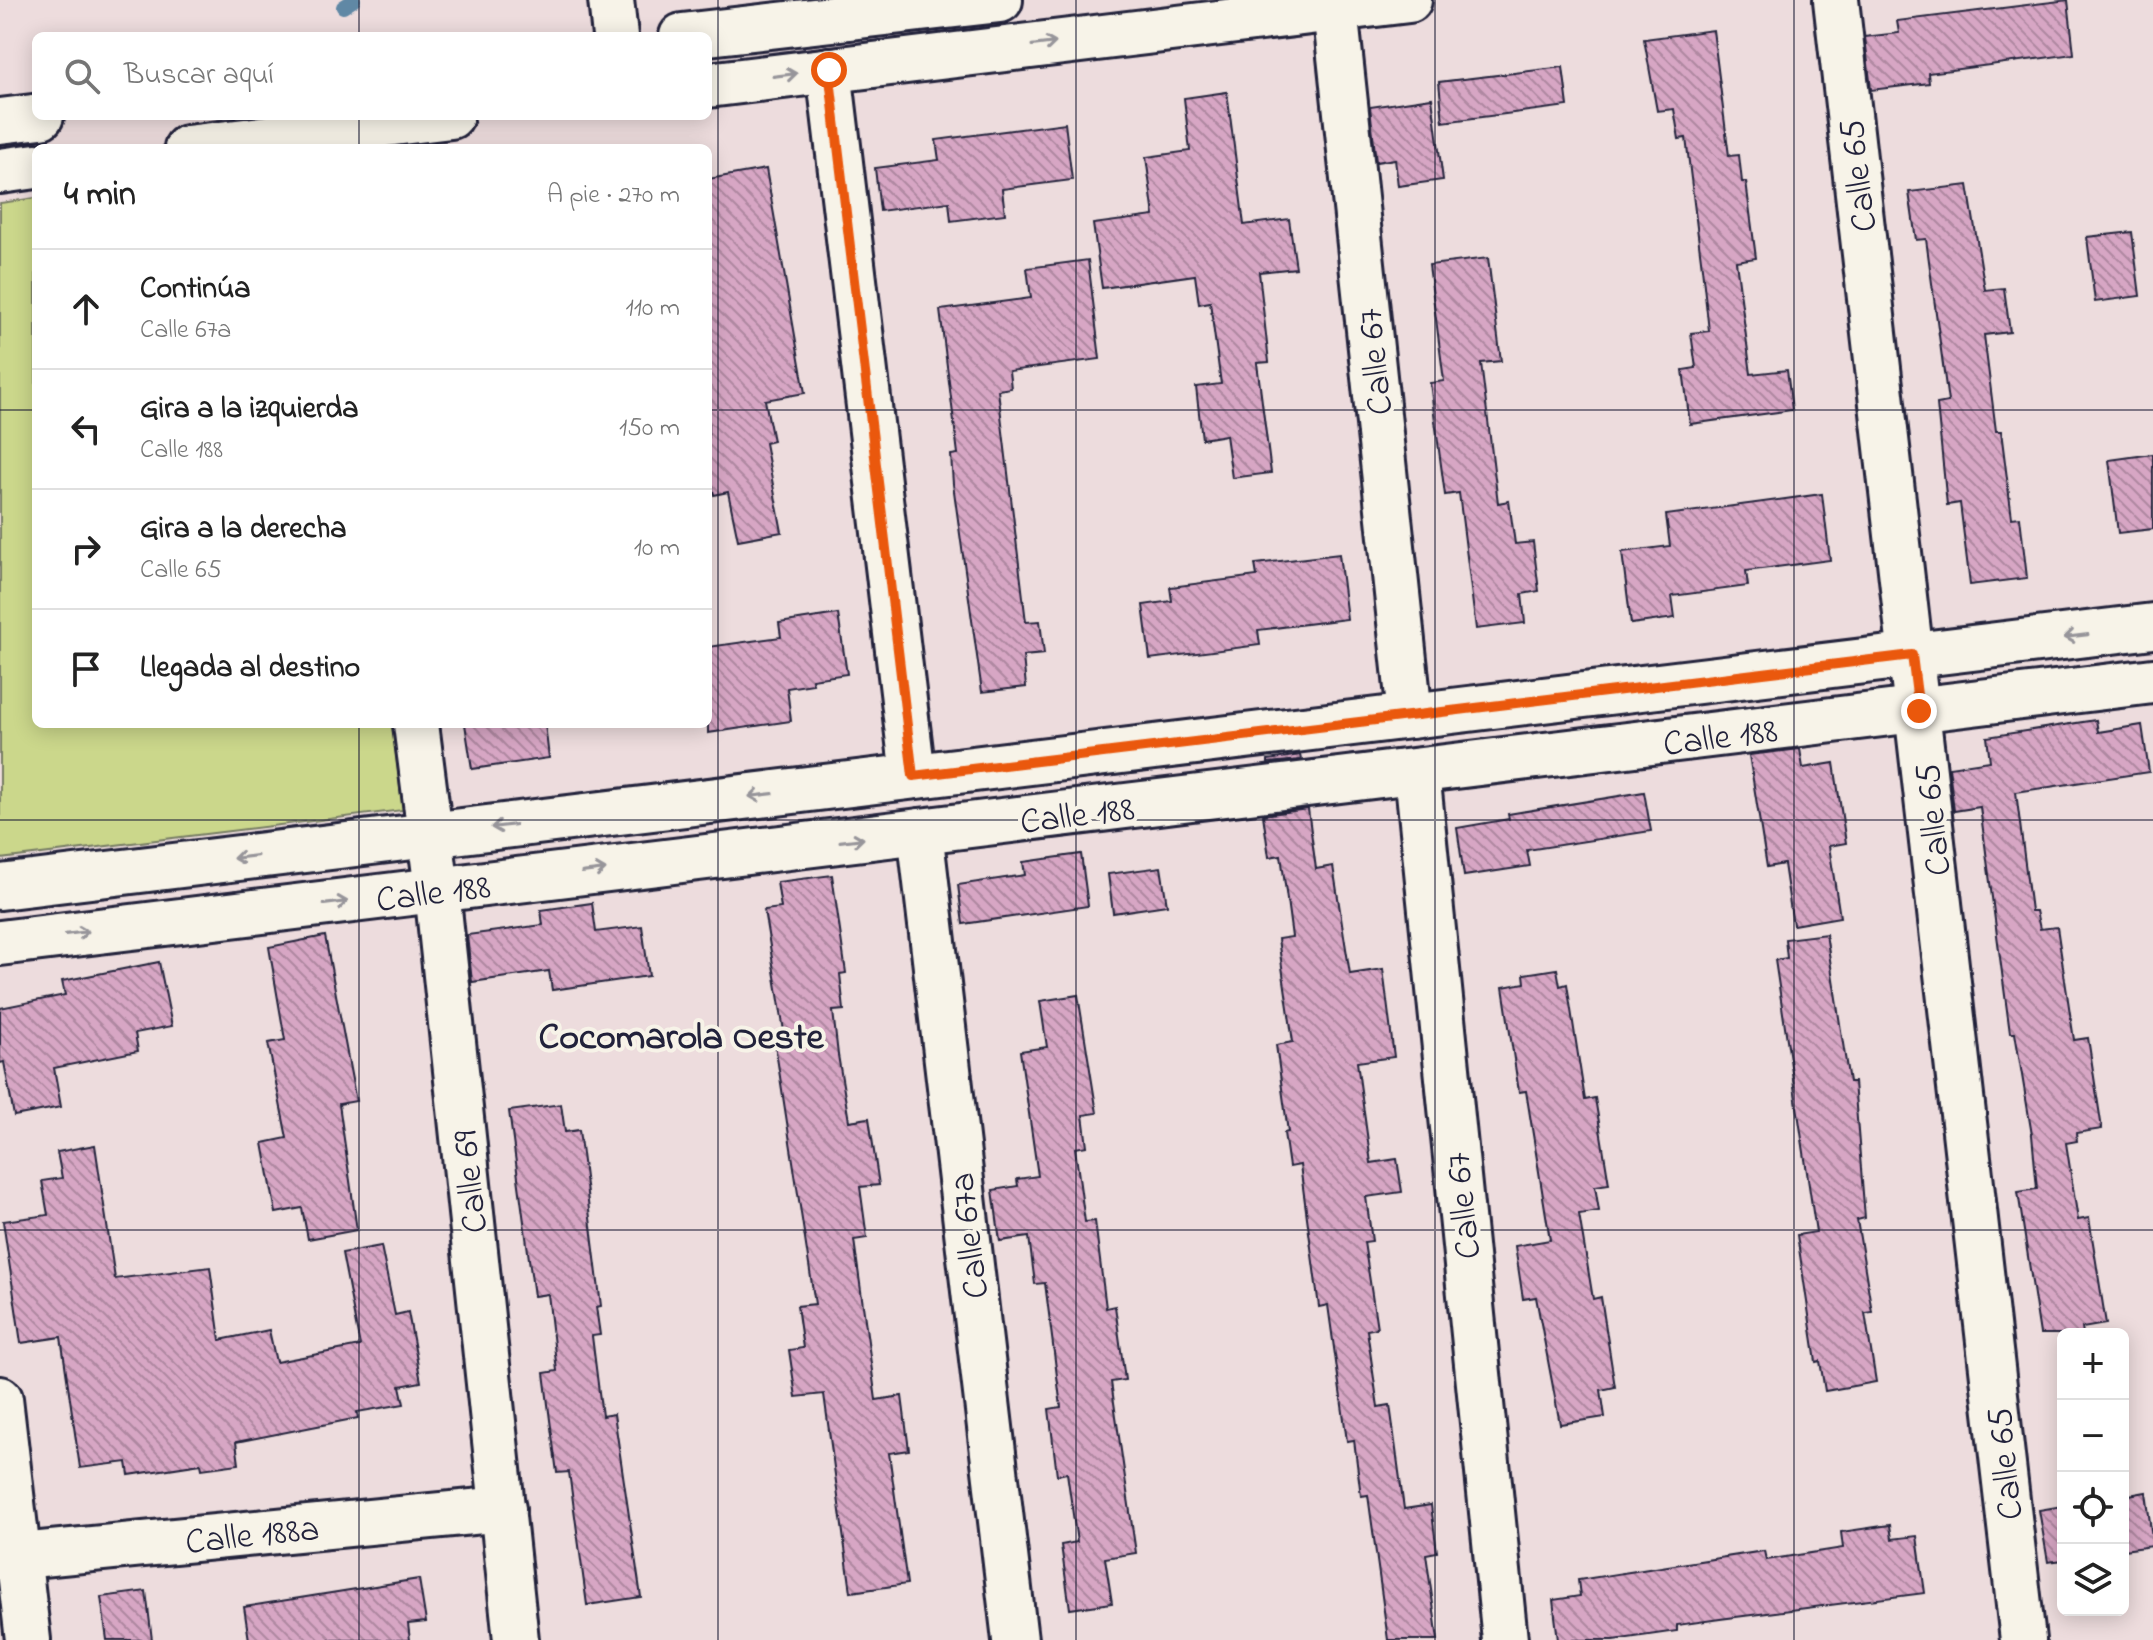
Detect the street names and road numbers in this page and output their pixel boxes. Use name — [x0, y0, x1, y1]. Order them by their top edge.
street label: Calle 65 — [1827, 116, 1894, 235]
street label: Calle 67 — [1346, 305, 1409, 418]
street label: Calle 188 — [1660, 706, 1781, 773]
street label: Calle 65 — [1903, 761, 1968, 878]
street label: Calle 188 — [1017, 784, 1138, 851]
street label: Calle 188 — [373, 862, 494, 929]
street label: Calle 69 — [441, 1127, 504, 1236]
street label: Calle 67 — [1434, 1149, 1497, 1262]
street label: Calle 67a — [937, 1169, 1005, 1301]
street label: Calle 65 — [1975, 1405, 2040, 1522]
street label: Calle 188a — [183, 1504, 322, 1571]

